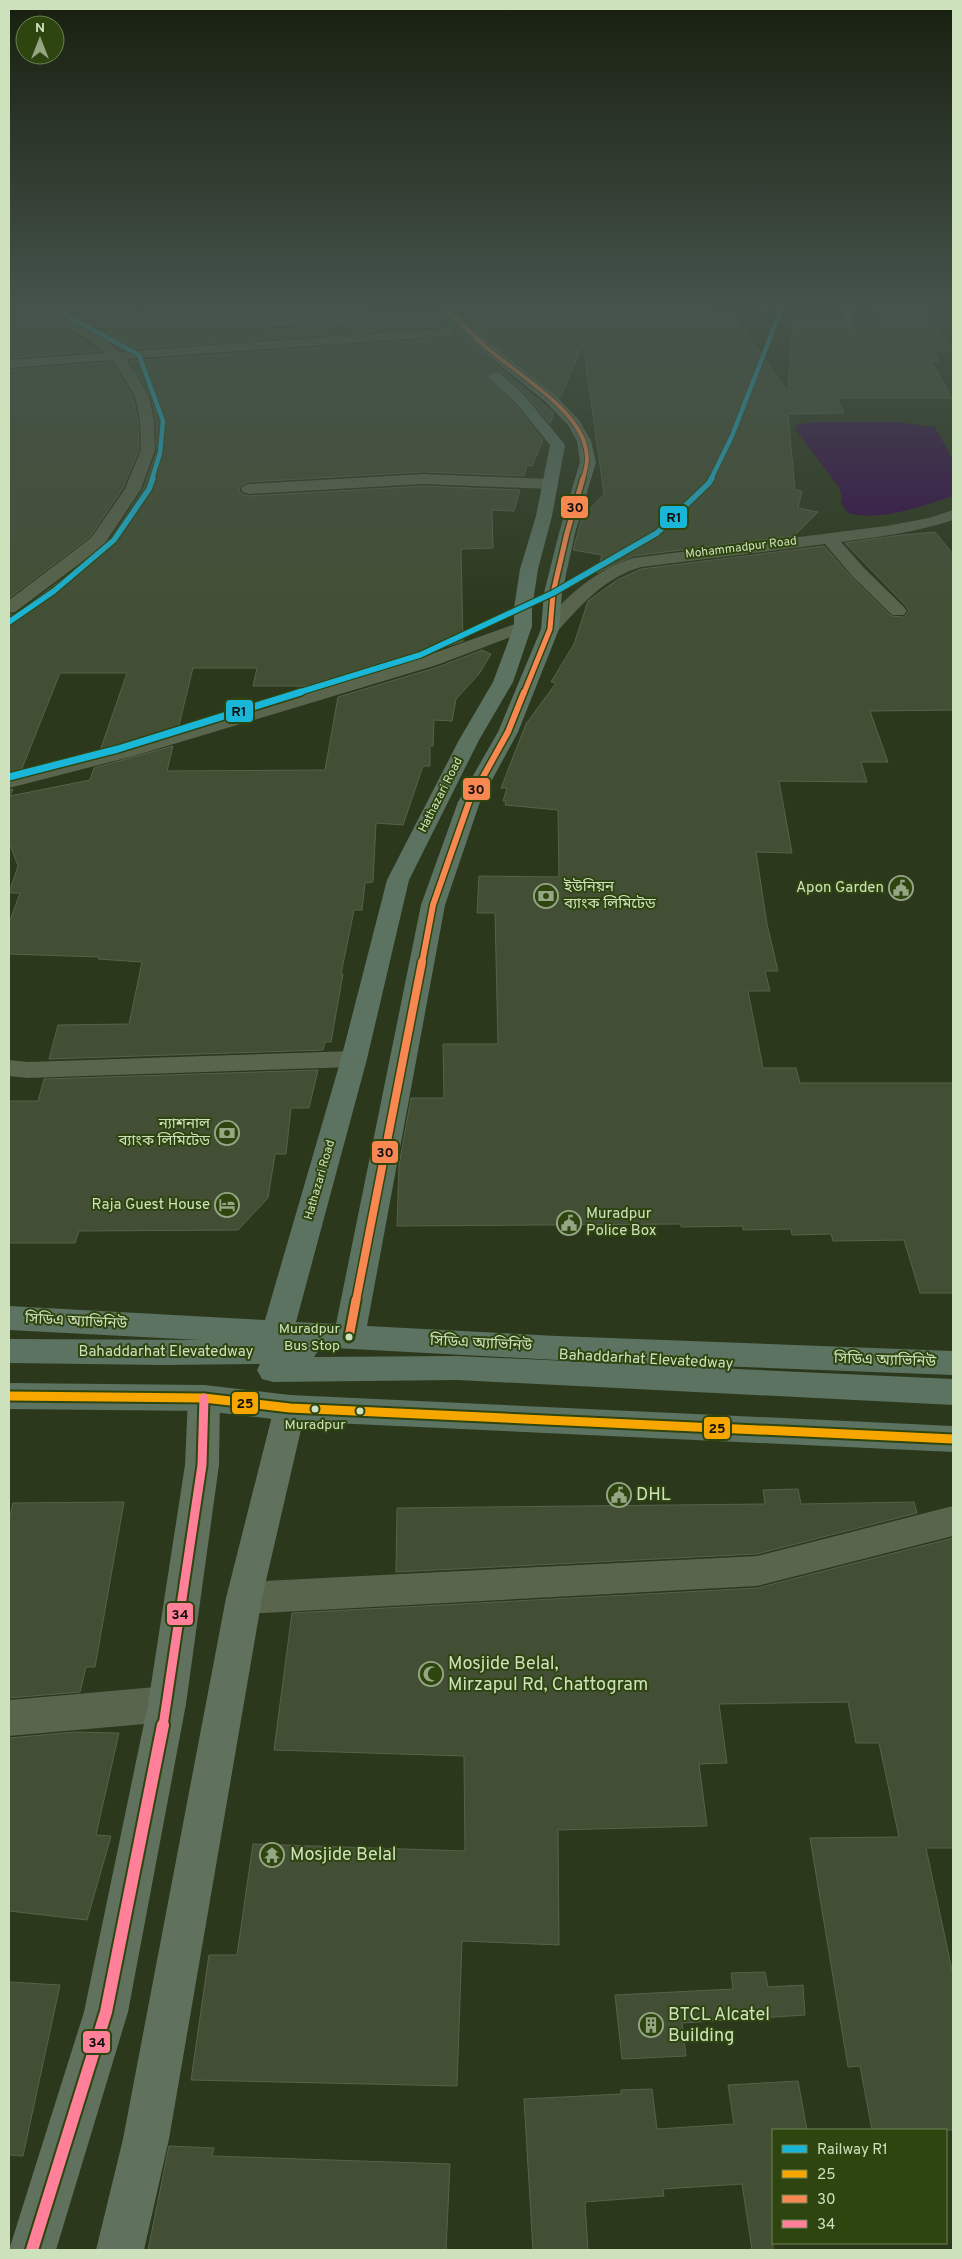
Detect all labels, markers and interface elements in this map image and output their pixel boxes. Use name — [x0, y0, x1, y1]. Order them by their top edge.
north arrow — [15, 15, 65, 65]
text: N — [35, 20, 45, 37]
line badge: 30 — [560, 495, 589, 519]
text: 30 — [566, 500, 584, 517]
line badge: R1 — [659, 505, 688, 529]
text: R1 — [666, 510, 682, 527]
street label: Mohammadpur Road — [684, 533, 798, 563]
line badge: R1 — [225, 699, 254, 723]
text: R1 — [231, 704, 247, 721]
street label: Hathazari Road — [415, 755, 467, 835]
line badge: 30 — [462, 777, 491, 801]
text: 30 — [467, 782, 485, 799]
public building icon: Apon Garden — [888, 875, 914, 901]
place label: ইউনিয়ন ব্যাংক লিমিটেড — [563, 878, 656, 914]
place label: Apon Garden — [796, 879, 884, 898]
bank icon: ইউনিয়ন ব্যাংক লিমিটেড — [533, 883, 559, 909]
place label: ন্যাশনাল ব্যাংক লিমিটেড — [117, 1115, 211, 1151]
bank icon: ন্যাশনাল ব্যাংক লিমিটেড — [214, 1120, 240, 1146]
street label: Hathazari Road — [301, 1138, 339, 1222]
line badge: 30 — [371, 1140, 399, 1164]
text: 30 — [376, 1145, 394, 1162]
hotel icon: Raja Guest House — [214, 1192, 240, 1218]
place label: Raja Guest House — [92, 1196, 210, 1215]
place label: Muradpur Police Box — [586, 1205, 657, 1241]
public building icon: Muradpur Police Box — [556, 1210, 582, 1236]
street label: সিডিএ অ্যাভিনিউ — [24, 1310, 128, 1334]
place label: Muradpur Bus Stop — [279, 1321, 341, 1355]
marker: Muradpur Bus Stop — [344, 1332, 354, 1342]
street label: সিডিএ অ্যাভিনিউ — [429, 1332, 533, 1356]
street label: Bahaddarhat Elevatedway — [79, 1343, 254, 1362]
street label: Bahaddarhat Elevatedway — [558, 1346, 734, 1374]
street label: সিডিএ অ্যাভিনিউ — [833, 1350, 937, 1372]
line badge: 25 — [231, 1391, 259, 1415]
text: 25 — [236, 1396, 254, 1413]
marker: Muradpur — [310, 1404, 320, 1414]
unlabelled marker — [355, 1406, 365, 1416]
line badge: 25 — [703, 1416, 731, 1440]
place label: Muradpur — [284, 1417, 346, 1434]
text: 25 — [708, 1421, 726, 1438]
public building icon: DHL — [606, 1482, 632, 1508]
place label: DHL — [636, 1484, 671, 1507]
line badge: 34 — [166, 1602, 194, 1626]
text: 34 — [171, 1607, 189, 1624]
place label: Mosjide Belal, Mirzapul Rd, Chattogram — [448, 1653, 648, 1697]
mosque icon: Mosjide Belal, Mirzapul Rd, Chattogram — [418, 1661, 444, 1687]
temple icon: Mosjide Belal — [259, 1842, 285, 1868]
place label: Mosjide Belal — [290, 1844, 397, 1867]
place label: BTCL Alcatel Building — [668, 2004, 770, 2048]
building icon: BTCL Alcatel Building — [638, 2012, 664, 2038]
line badge: 34 — [82, 2030, 111, 2054]
text: 34 — [88, 2035, 106, 2052]
legend — [772, 2129, 947, 2244]
text: Railway R1 — [817, 2141, 888, 2160]
text: 25 — [817, 2166, 836, 2185]
text: 30 — [817, 2191, 836, 2210]
text: 34 — [817, 2216, 835, 2235]

